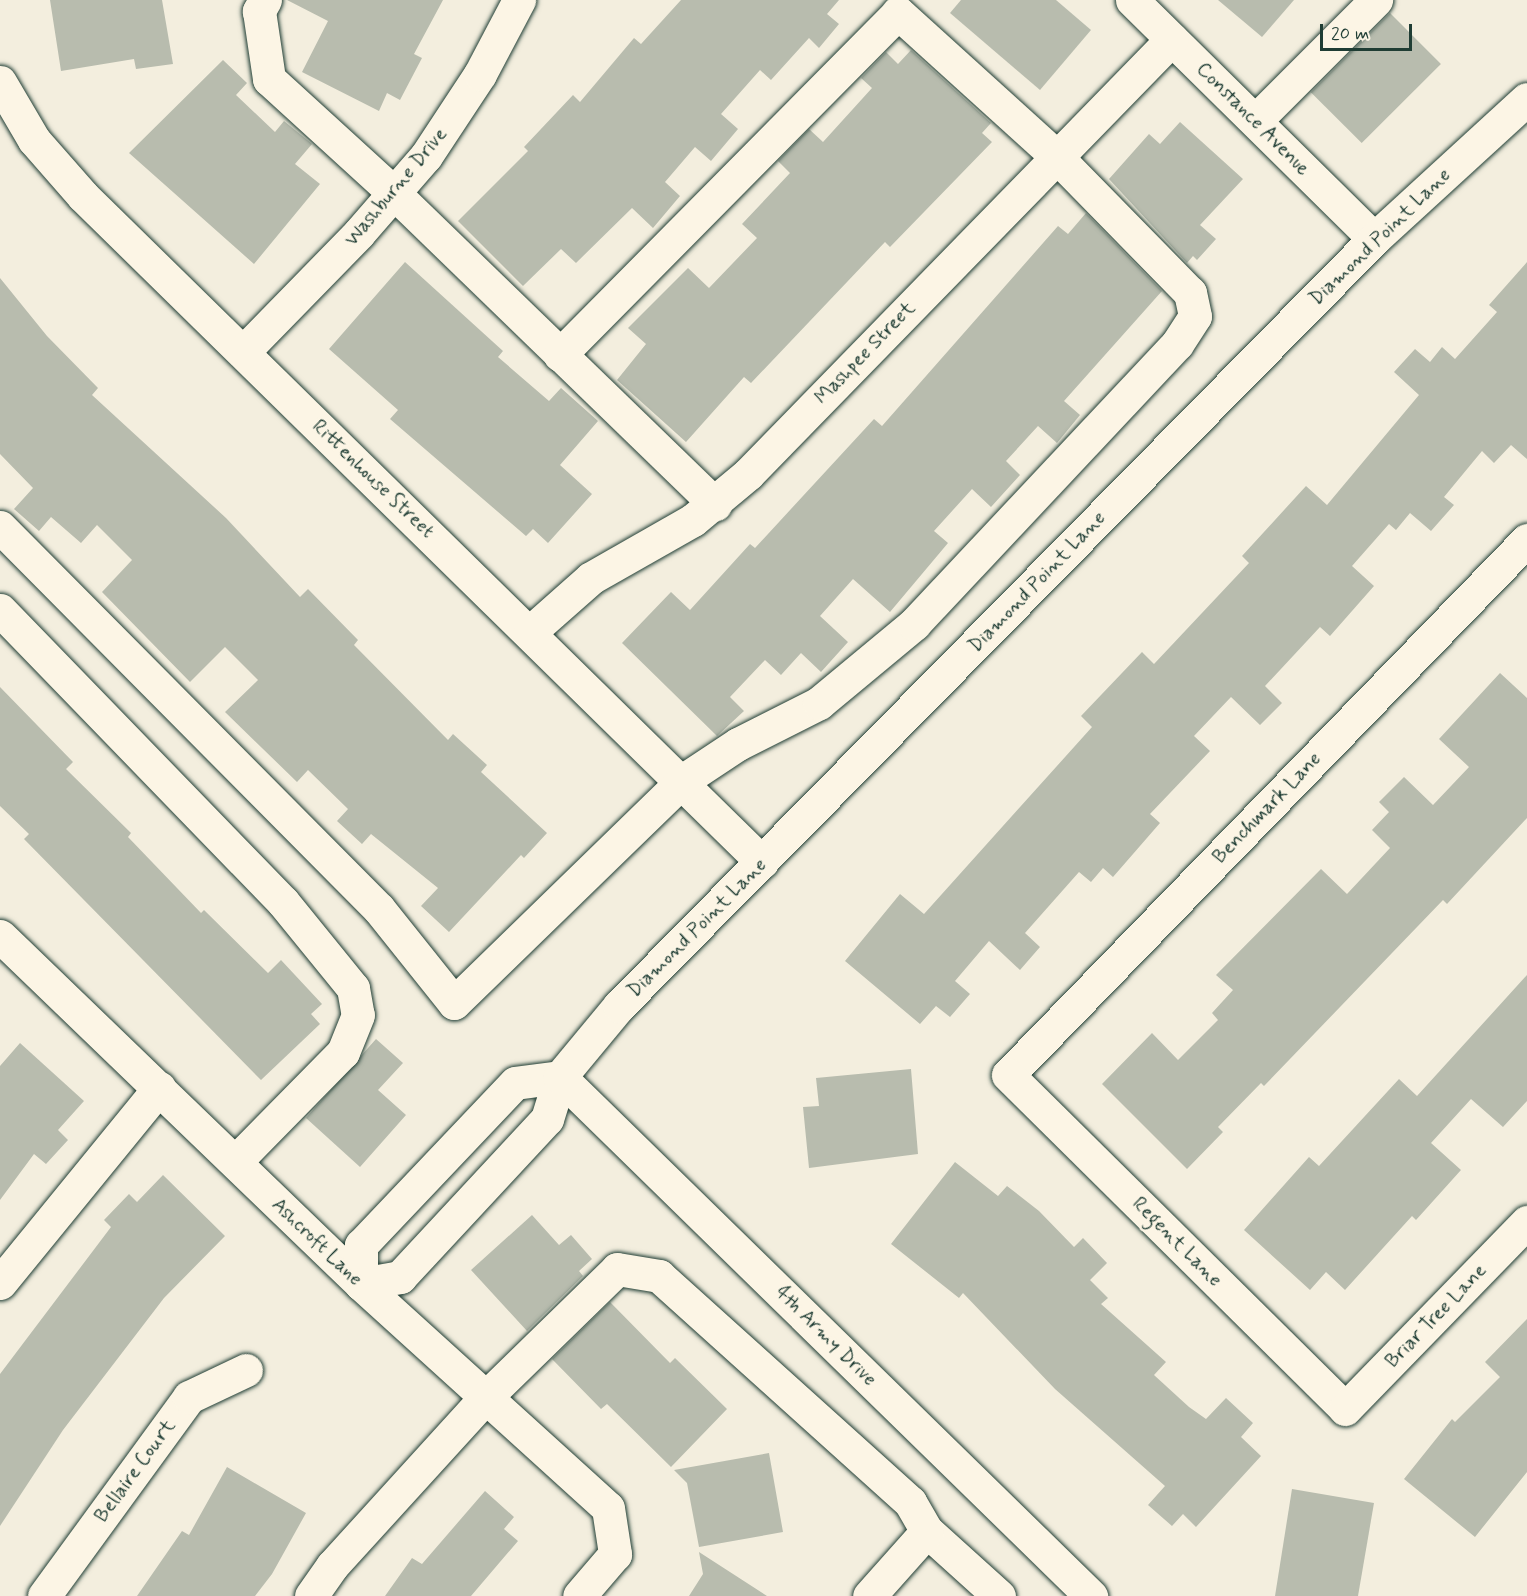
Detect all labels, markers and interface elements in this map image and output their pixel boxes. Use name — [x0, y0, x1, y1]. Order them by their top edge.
scale bar — [1323, 12, 1414, 50]
text: 20 m — [1331, 22, 1369, 46]
street label: Constance Avenue — [1190, 56, 1316, 182]
street label: Washburne Drive — [340, 123, 452, 251]
street label: Diamond Point Lane — [1308, 167, 1452, 307]
street label: Mashpee Street — [810, 296, 920, 410]
street label: Rittenhouse Street — [306, 413, 440, 545]
street label: Diamond Point Lane — [967, 510, 1107, 654]
street label: Benchmark Lane — [1208, 747, 1326, 869]
street label: Diamond Point Lane — [626, 857, 768, 999]
street label: Ashcroft Lane — [266, 1192, 368, 1292]
street label: Regent Lane — [1128, 1193, 1226, 1291]
street label: Briar Tree Lane — [1381, 1260, 1491, 1372]
street label: 4th Army Drive — [770, 1280, 882, 1392]
street label: Bellaire Court — [91, 1416, 179, 1526]

